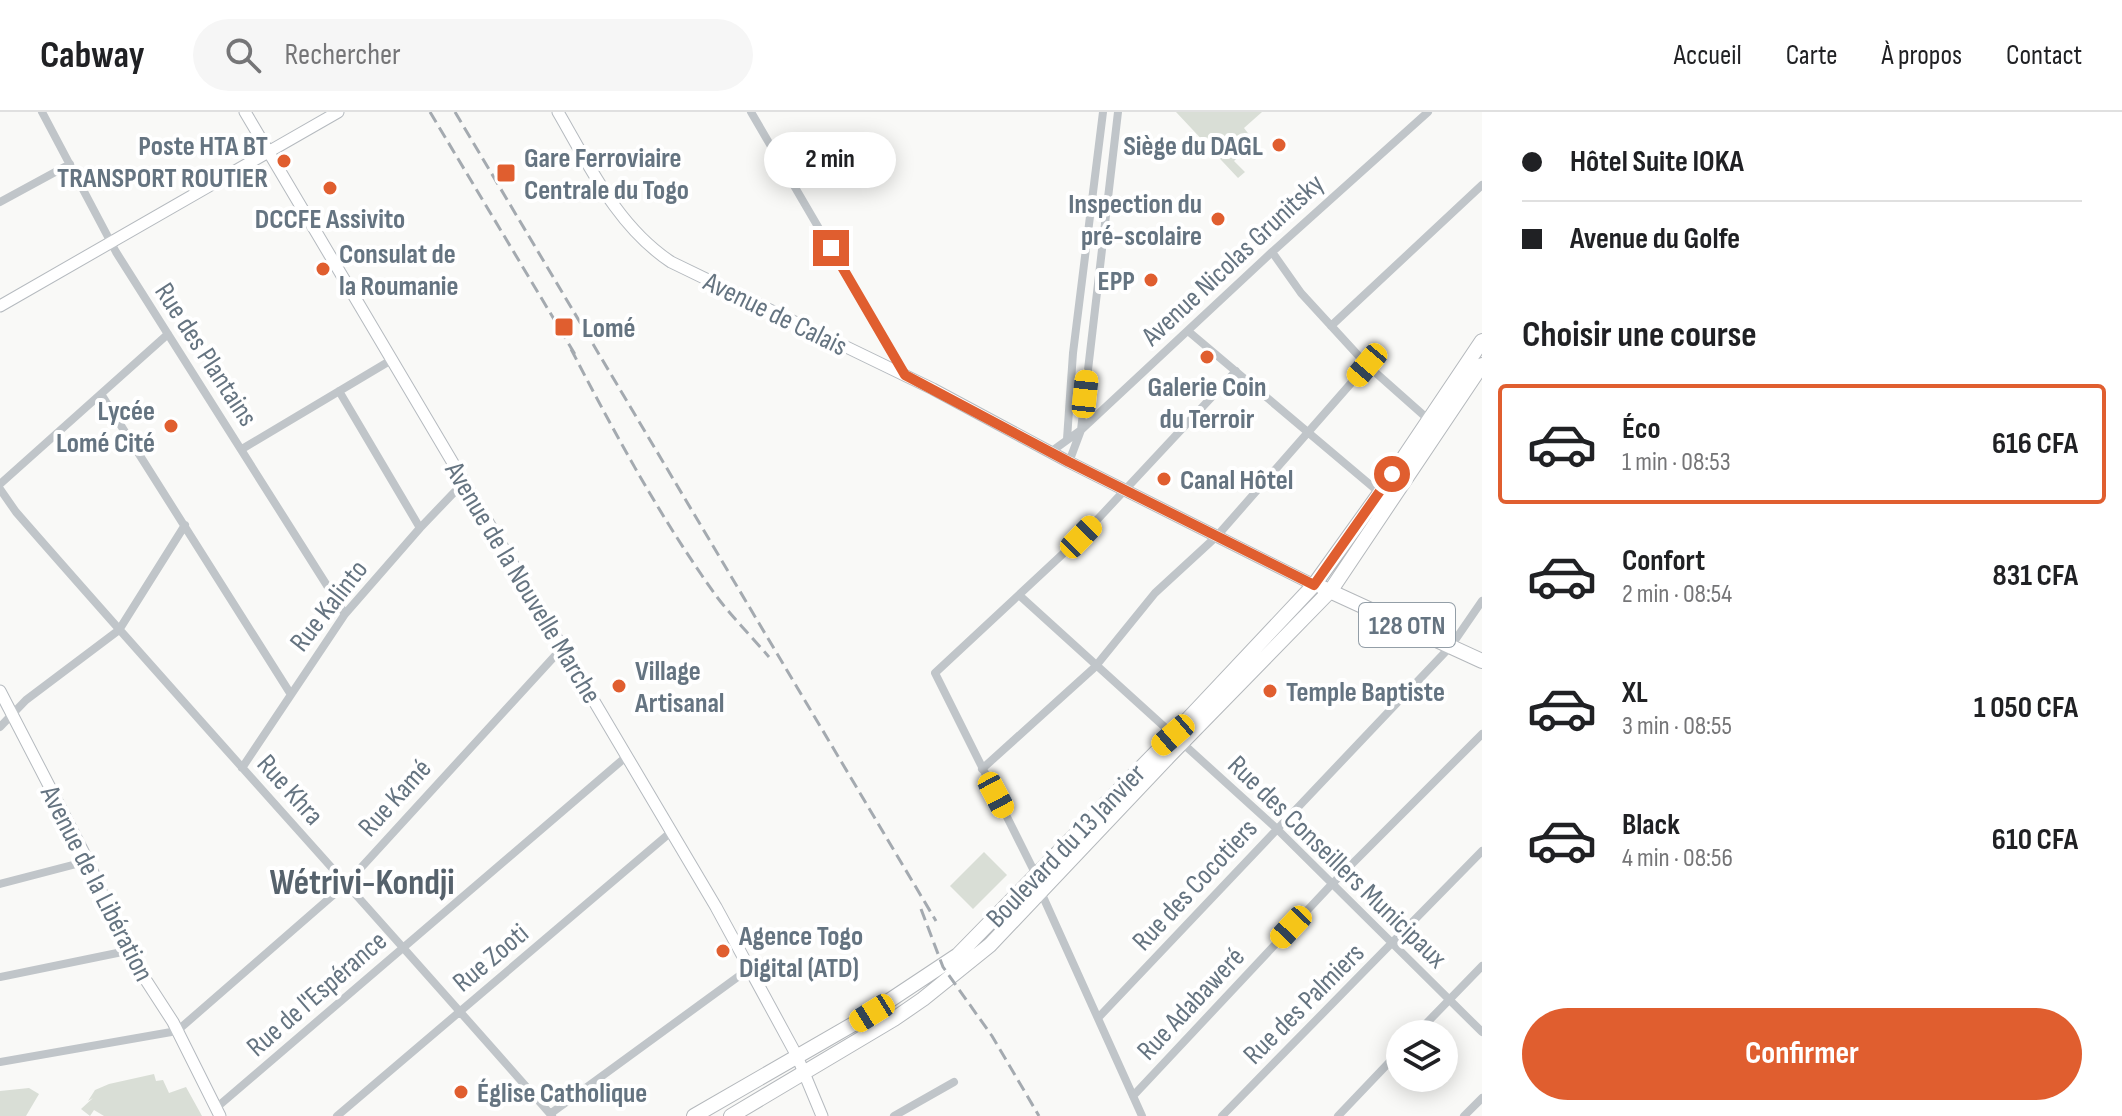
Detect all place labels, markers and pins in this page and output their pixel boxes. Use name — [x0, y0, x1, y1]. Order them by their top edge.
place label: Poste HTA BT TRANSPORT ROUTIER — [57, 130, 268, 195]
place label: Siège du DAGL — [1123, 130, 1263, 163]
marker: Siège du DAGL — [1270, 136, 1288, 154]
place label: Gare Ferroviaire Centrale du Togo — [524, 142, 689, 207]
marker: Poste HTA BT TRANSPORT ROUTIER — [275, 152, 293, 170]
marker: Gare Ferroviaire Centrale du Togo — [495, 162, 517, 184]
marker: DCCFE Assivito — [321, 179, 339, 197]
place label: Inspection du pré-scolaire — [1068, 188, 1202, 253]
place label: DCCFE Assivito — [255, 203, 405, 236]
marker: Inspection du pré-scolaire — [1209, 210, 1227, 228]
place label: Consulat de la Roumanie — [339, 238, 459, 303]
marker: Consulat de la Roumanie — [314, 260, 332, 278]
place label: EPP — [1098, 265, 1135, 298]
marker: EPP — [1142, 271, 1160, 289]
place label: Lomé — [582, 312, 636, 345]
marker: Lomé — [553, 316, 575, 338]
marker: Galerie Coin du Terroir — [1198, 348, 1216, 366]
place label: Galerie Coin du Terroir — [1148, 371, 1266, 436]
place label: Lycée Lomé Cité — [56, 395, 155, 460]
marker: Lycée Lomé Cité — [162, 417, 180, 435]
place label: Canal Hôtel — [1180, 464, 1293, 497]
marker: Canal Hôtel — [1155, 470, 1173, 488]
place label: Village Artisanal — [634, 655, 725, 720]
place label: Temple Baptiste — [1286, 676, 1445, 709]
marker: Village Artisanal — [610, 677, 628, 695]
marker: Temple Baptiste — [1261, 682, 1279, 700]
place label: Agence Togo Digital (ATD) — [738, 920, 863, 985]
marker: Agence Togo Digital (ATD) — [714, 942, 732, 960]
place label: Église Catholique — [477, 1077, 647, 1110]
marker: Église Catholique — [452, 1083, 470, 1101]

